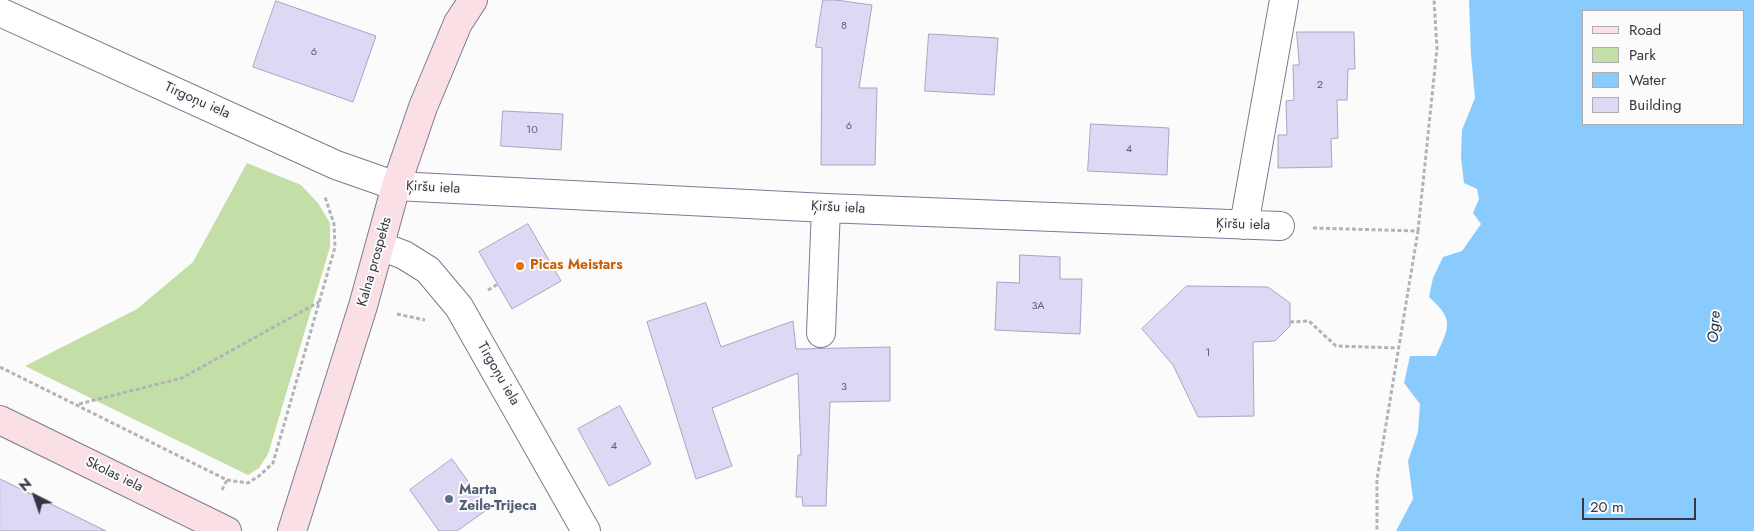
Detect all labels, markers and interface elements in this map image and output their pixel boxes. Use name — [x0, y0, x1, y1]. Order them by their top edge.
legend — [1582, 10, 1744, 125]
house number: 8 — [841, 19, 847, 33]
text: Road — [1629, 19, 1661, 41]
text: Park — [1629, 44, 1656, 66]
house number: 6 — [311, 45, 317, 59]
text: Water — [1629, 69, 1666, 91]
house number: 2 — [1317, 78, 1323, 92]
street label: Tirgoņu iela — [162, 79, 232, 123]
text: Building — [1629, 94, 1681, 116]
house number: 6 — [846, 119, 852, 133]
house number: 10 — [526, 123, 538, 137]
house number: 4 — [1126, 142, 1132, 156]
street label: Ķiršu iela — [405, 178, 461, 198]
street label: Ķiršu iela — [810, 198, 866, 218]
street label: Kalna prospekts — [354, 215, 396, 309]
street label: Ķiršu iela — [1216, 216, 1270, 234]
place label: Picas Meistars — [530, 258, 623, 274]
marker: Picas Meistars — [514, 260, 526, 272]
house number: 3A — [1031, 299, 1045, 313]
water label: Ogre — [1705, 310, 1725, 344]
street label: Tirgoņu iela — [473, 339, 523, 409]
house number: 1 — [1206, 346, 1210, 360]
house number: 3 — [841, 380, 847, 394]
house number: 4 — [611, 439, 617, 453]
street label: Skolas iela — [83, 454, 145, 496]
north arrow — [10, 471, 60, 521]
text: N — [14, 473, 36, 496]
place label: Marta Zeile-Trijeca — [459, 483, 537, 516]
scale bar — [1584, 488, 1698, 520]
marker: Marta Zeile-Trijeca — [443, 493, 455, 505]
text: 20 m — [1590, 496, 1624, 518]

